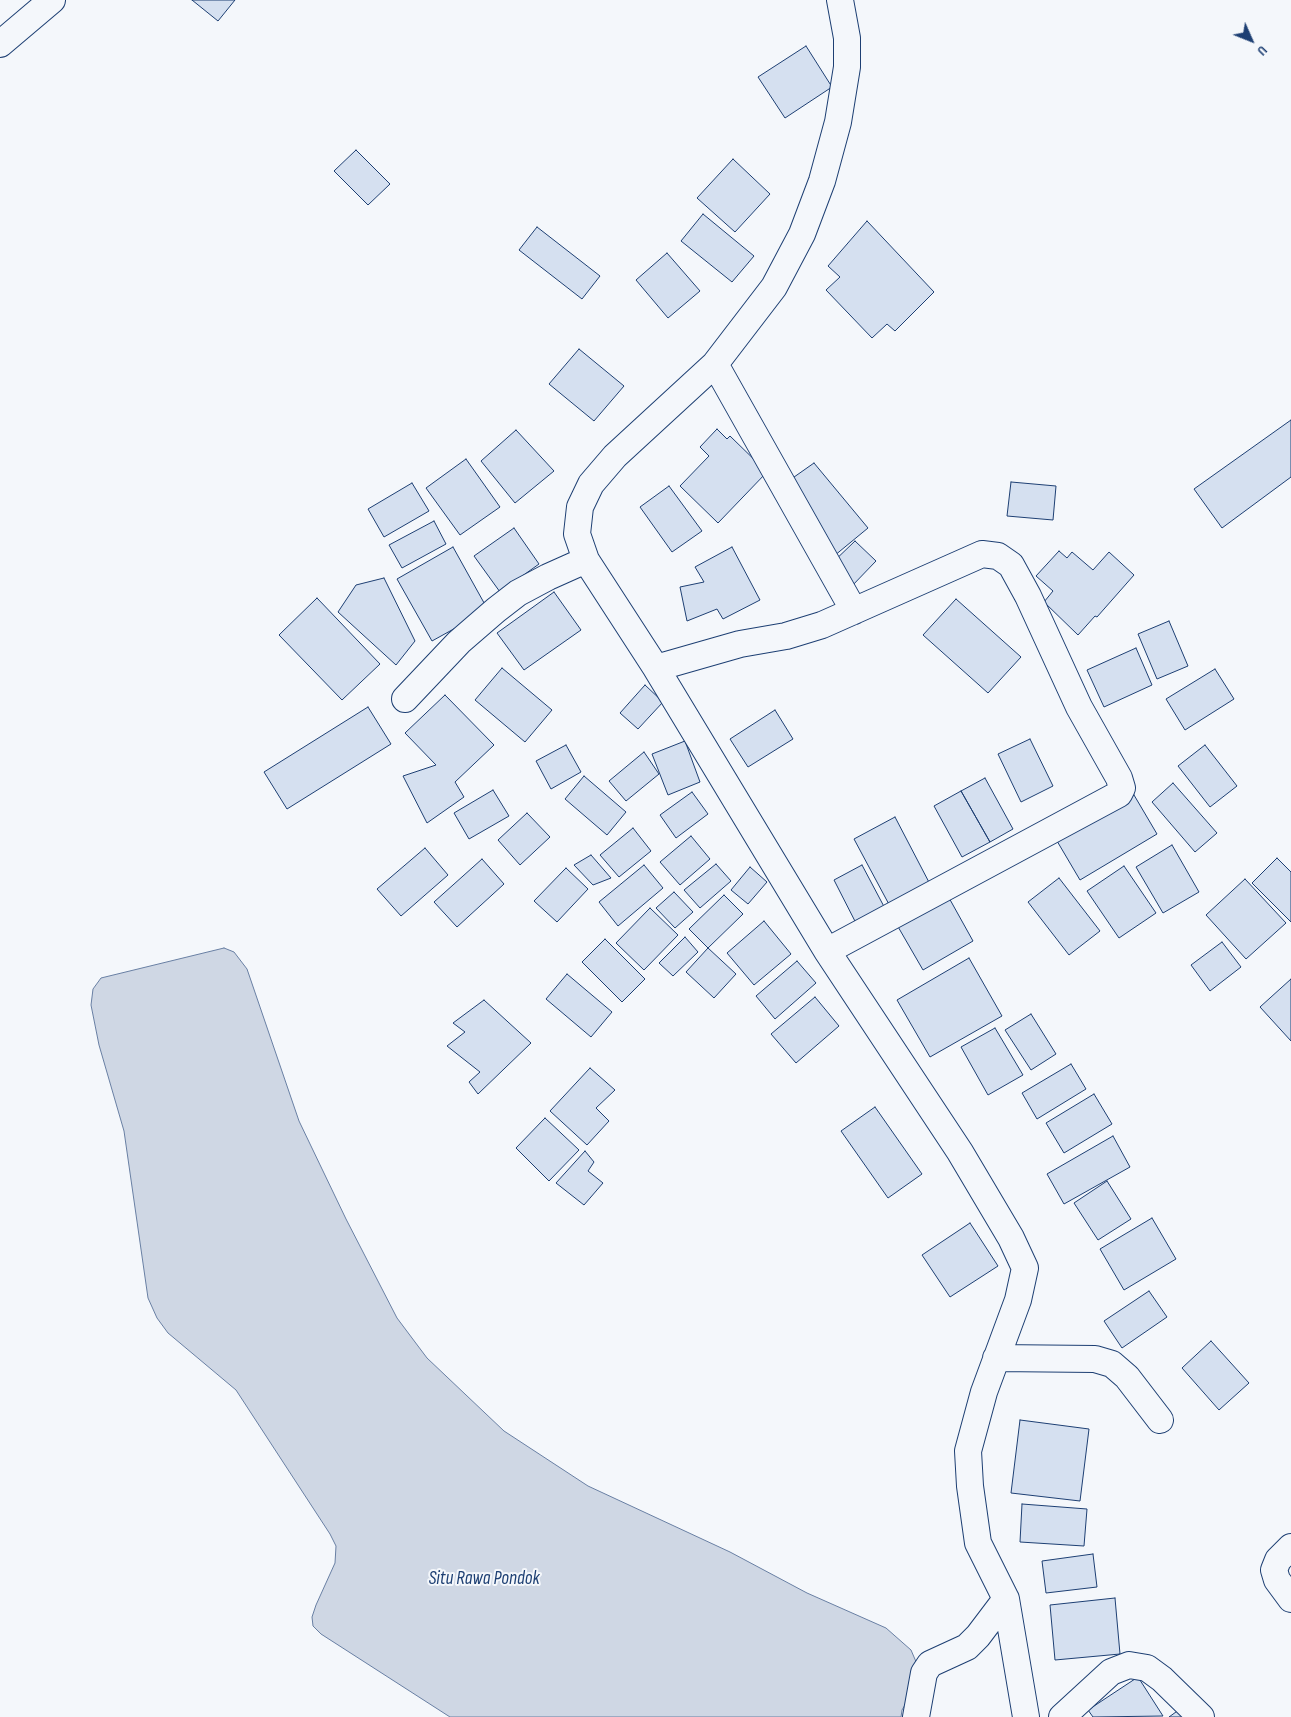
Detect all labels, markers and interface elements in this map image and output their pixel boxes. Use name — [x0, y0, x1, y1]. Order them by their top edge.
north arrow — [1226, 15, 1276, 65]
text: U — [1254, 42, 1271, 59]
water label: Situ Rawa Pondok — [428, 1568, 540, 1590]

